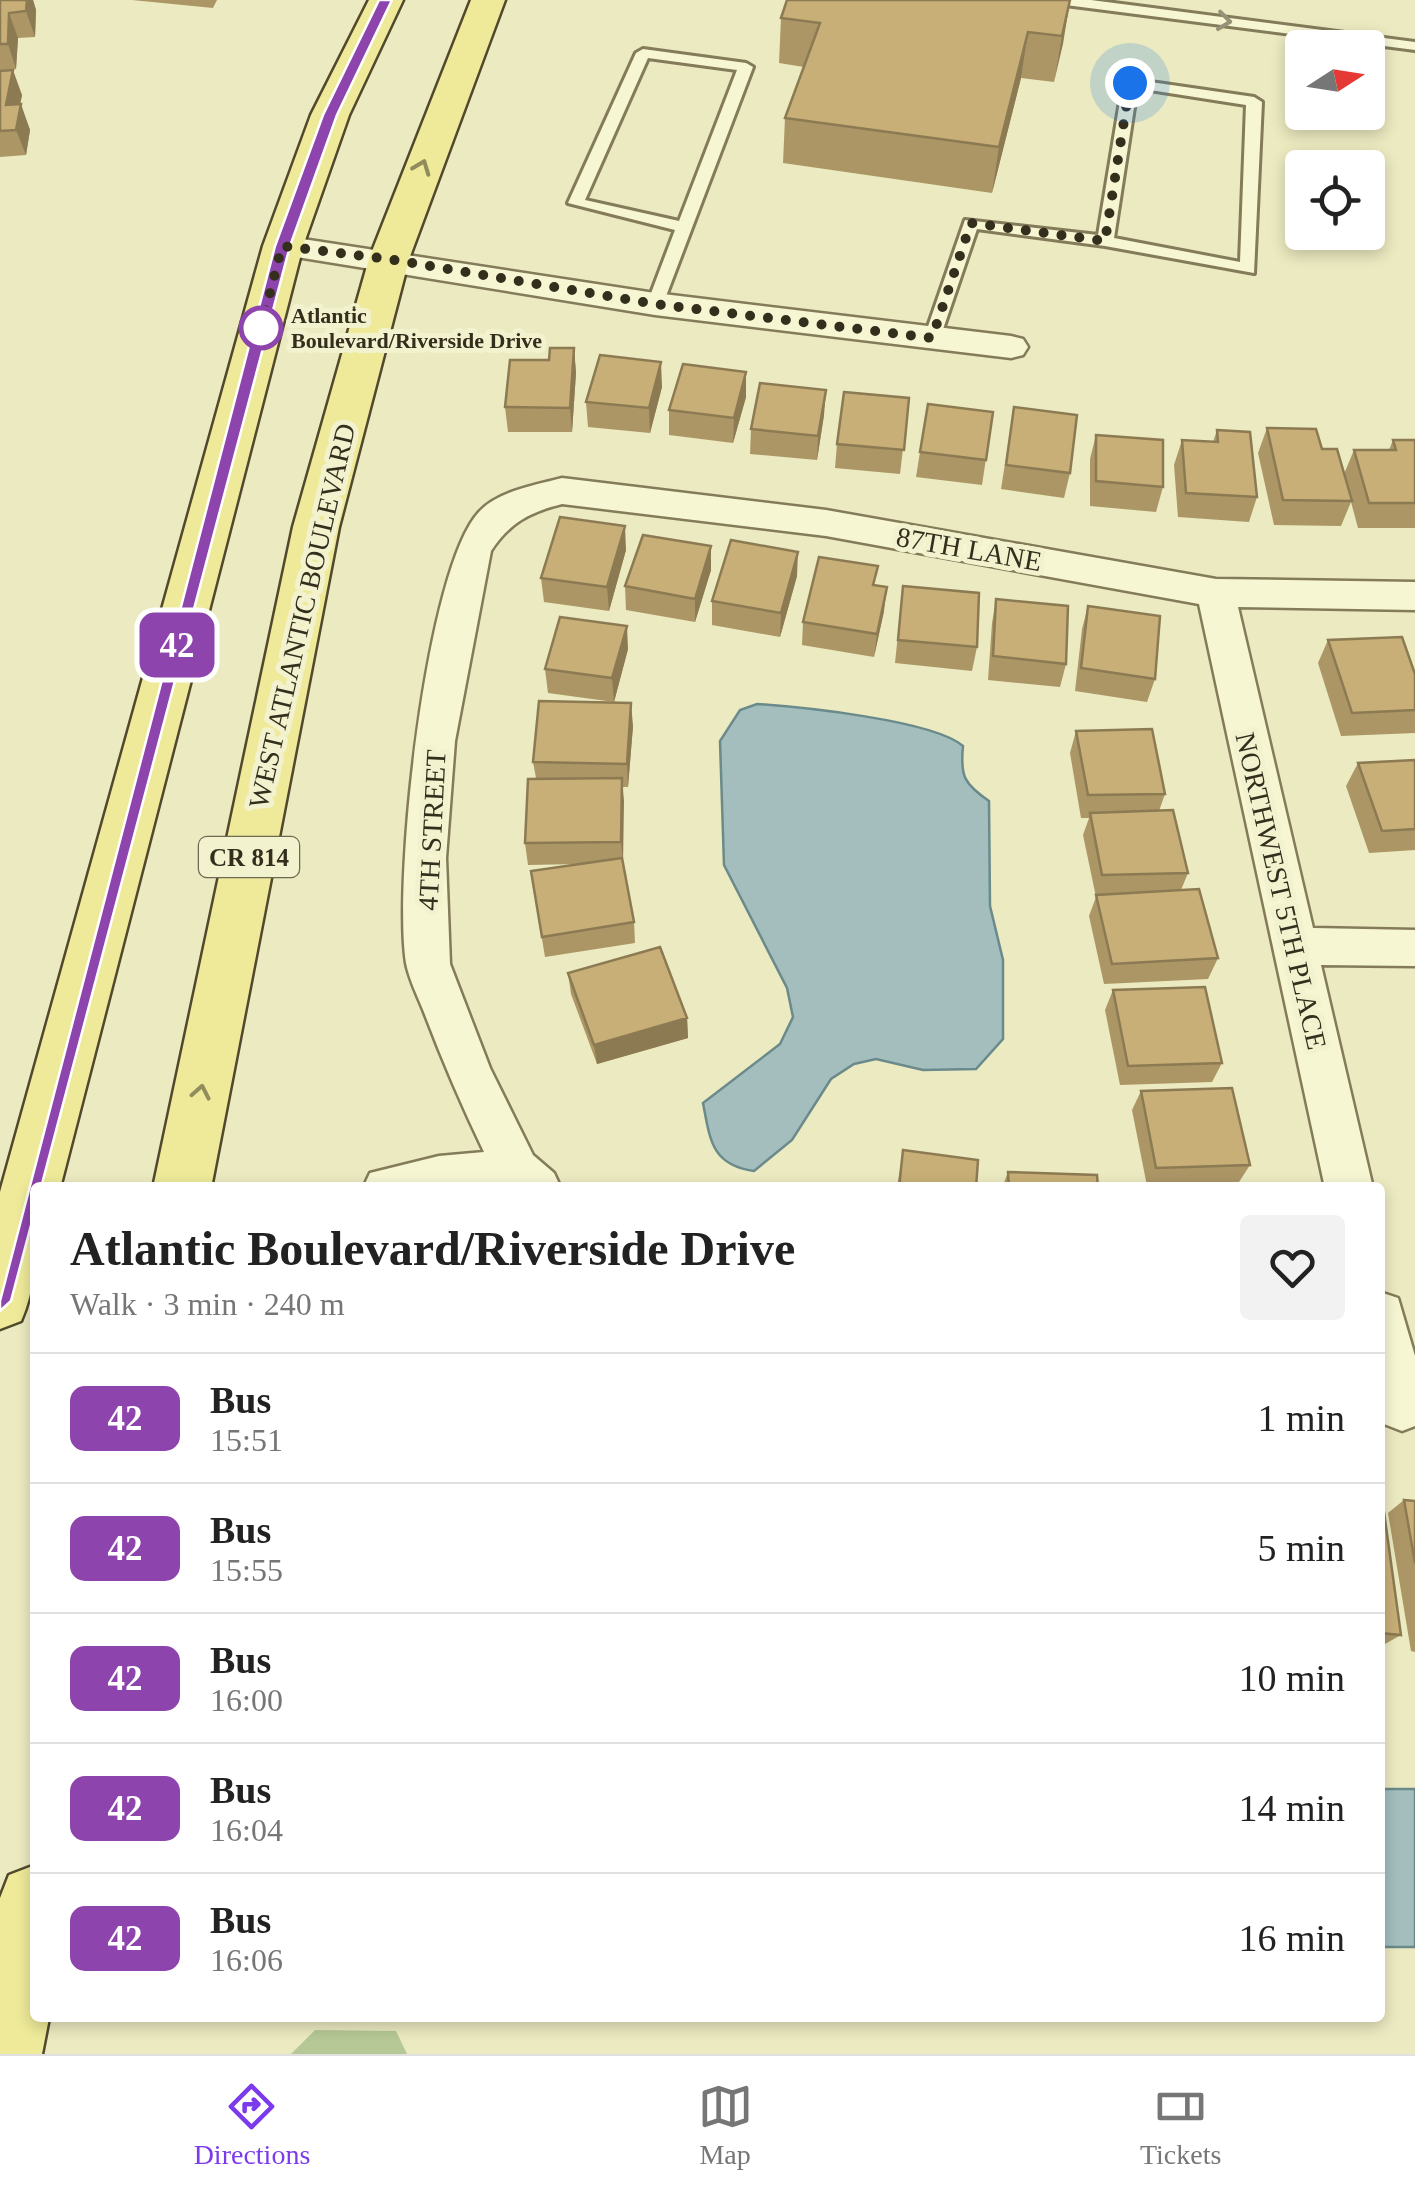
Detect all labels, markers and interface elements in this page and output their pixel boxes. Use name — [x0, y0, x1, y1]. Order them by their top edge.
one-way arrow — [1216, 10, 1233, 31]
north arrow — [1285, 30, 1385, 130]
map controls — [1285, 30, 1385, 250]
your location — [1105, 58, 1155, 108]
button: locate — [1285, 150, 1385, 250]
one-way arrow — [411, 160, 431, 177]
place label: Atlantic Boulevard/Riverside Drive — [291, 303, 542, 353]
marker: Atlantic Boulevard/Riverside Drive — [240, 307, 282, 349]
street label: WEST ATLANTIC BOULEVARD — [243, 421, 361, 811]
street label: 87TH LANE — [894, 521, 1044, 577]
line badge: 42 — [132, 612, 222, 678]
text: 42 — [160, 626, 195, 665]
street label: NORTHWEST 5TH PLACE — [1229, 729, 1333, 1053]
street label: 4TH STREET — [412, 749, 452, 911]
road number: CR 814 — [199, 837, 299, 877]
one-way arrow — [190, 1084, 211, 1101]
button: heart — [1240, 1215, 1345, 1320]
text: Atlantic Boulevard/Riverside Drive — [70, 1222, 795, 1275]
text: Walk · 3 min · 240 m — [70, 1286, 345, 1322]
text: Bus — [210, 1379, 271, 1421]
text: 1 min — [1257, 1397, 1345, 1439]
text: 42 — [108, 1399, 143, 1438]
text: 15:51 — [210, 1422, 283, 1458]
text: Bus — [210, 1509, 271, 1551]
text: 5 min — [1257, 1527, 1345, 1569]
text: 42 — [108, 1529, 143, 1568]
text: 15:55 — [210, 1552, 283, 1588]
text: Bus — [210, 1639, 271, 1681]
text: 10 min — [1238, 1657, 1345, 1699]
text: 42 — [108, 1659, 143, 1698]
text: 16:00 — [210, 1682, 283, 1718]
text: Bus — [210, 1769, 271, 1811]
text: 14 min — [1238, 1787, 1345, 1829]
text: 42 — [108, 1789, 143, 1828]
text: 16:04 — [210, 1812, 283, 1848]
text: Bus — [210, 1899, 271, 1941]
text: 16 min — [1238, 1917, 1345, 1959]
text: 42 — [108, 1919, 143, 1958]
text: 16:06 — [210, 1942, 283, 1978]
tab: Directions — [194, 2079, 310, 2171]
tab: Map — [698, 2079, 753, 2171]
tab: Tickets — [1140, 2079, 1221, 2171]

